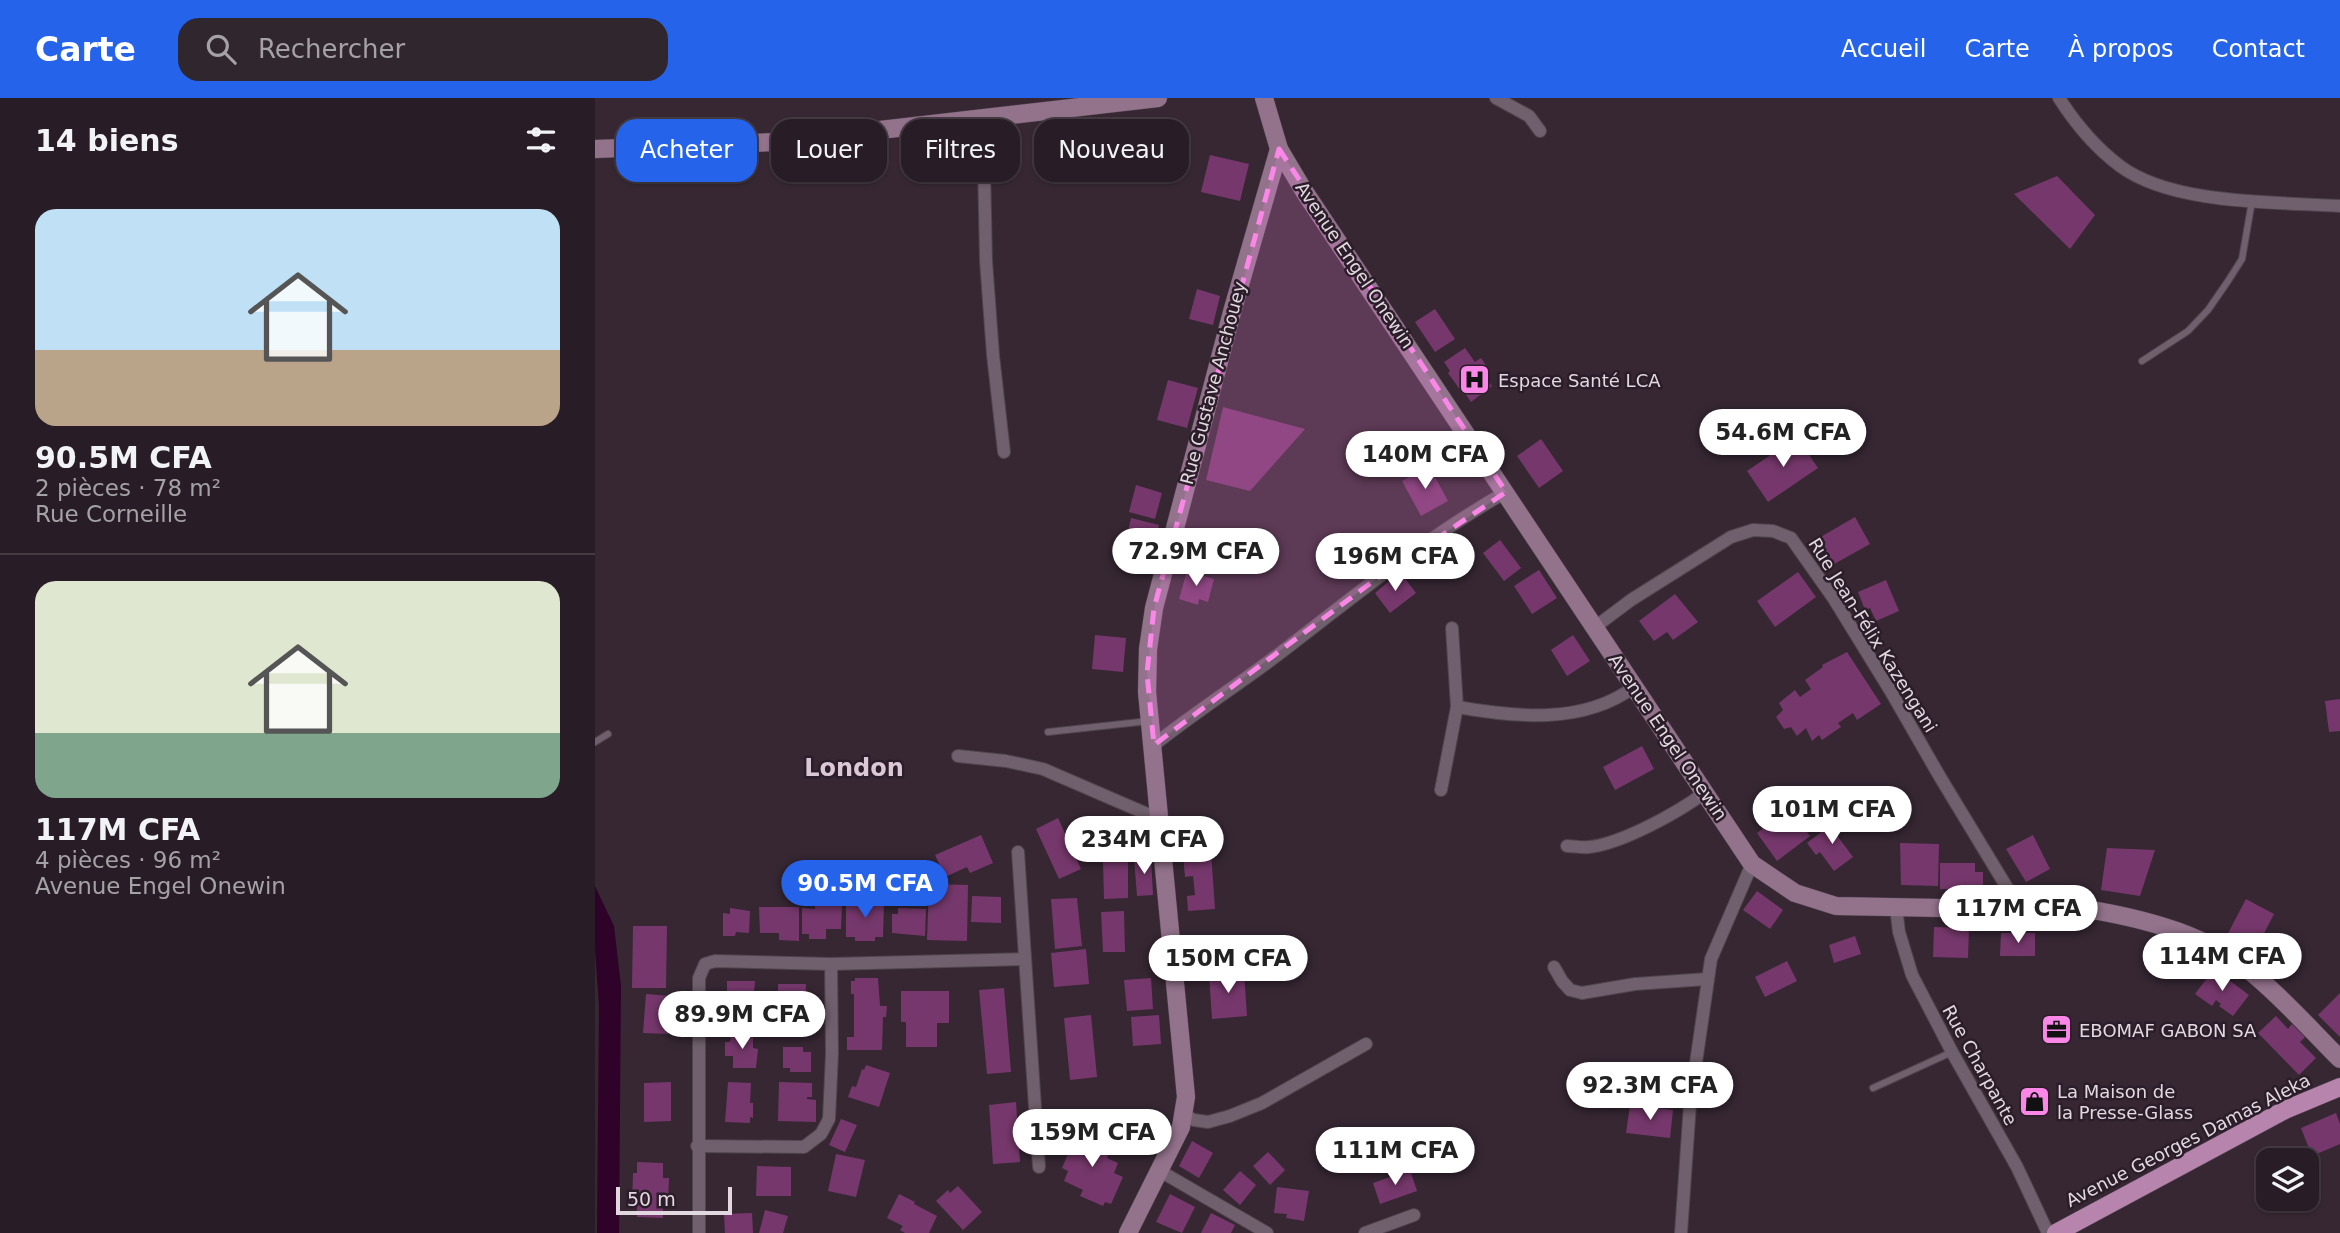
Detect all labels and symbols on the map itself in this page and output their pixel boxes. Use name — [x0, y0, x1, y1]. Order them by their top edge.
street label: Avenue Engel Onewin — [1291, 178, 1419, 352]
street label: Rue Gustave Anchouey — [1176, 279, 1250, 487]
hospital icon: Espace Santé LCA — [1458, 363, 1492, 397]
place label: Espace Santé LCA — [1498, 370, 1661, 391]
pin: 54.6M CFA — [1703, 410, 1863, 469]
pin: 140M CFA — [1353, 432, 1497, 491]
pin: 72.9M CFA — [1116, 528, 1276, 588]
pin: 196M CFA — [1323, 533, 1467, 593]
street label: Rue Jean-Félix Kazengani — [1804, 534, 1942, 736]
street label: Avenue Engel Onewin — [1604, 650, 1732, 824]
district label: London — [804, 754, 904, 782]
pin: 101M CFA — [1760, 786, 1904, 846]
pin: 234M CFA — [1072, 816, 1216, 876]
pin: 90.5M CFA — [785, 860, 945, 920]
pin: 117M CFA — [1946, 886, 2090, 945]
pin: 114M CFA — [2150, 934, 2294, 993]
pin: 150M CFA — [1156, 936, 1300, 995]
pin: 89.9M CFA — [662, 992, 822, 1051]
street label: Rue Charpante — [1938, 1001, 2022, 1129]
office icon: EBOMAF GABON SA — [2039, 1013, 2073, 1047]
place label: EBOMAF GABON SA — [2079, 1020, 2257, 1041]
pin: 92.3M CFA — [1570, 1062, 1730, 1122]
street label: Avenue Georges Damas Aleka — [2062, 1069, 2314, 1211]
place label: La Maison de la Presse-Glass — [2057, 1081, 2193, 1123]
shop icon: La Maison de la Presse-Glass — [2017, 1084, 2051, 1118]
pin: 159M CFA — [1020, 1110, 1164, 1169]
pin: 111M CFA — [1323, 1128, 1467, 1187]
scale bar — [616, 1184, 731, 1216]

